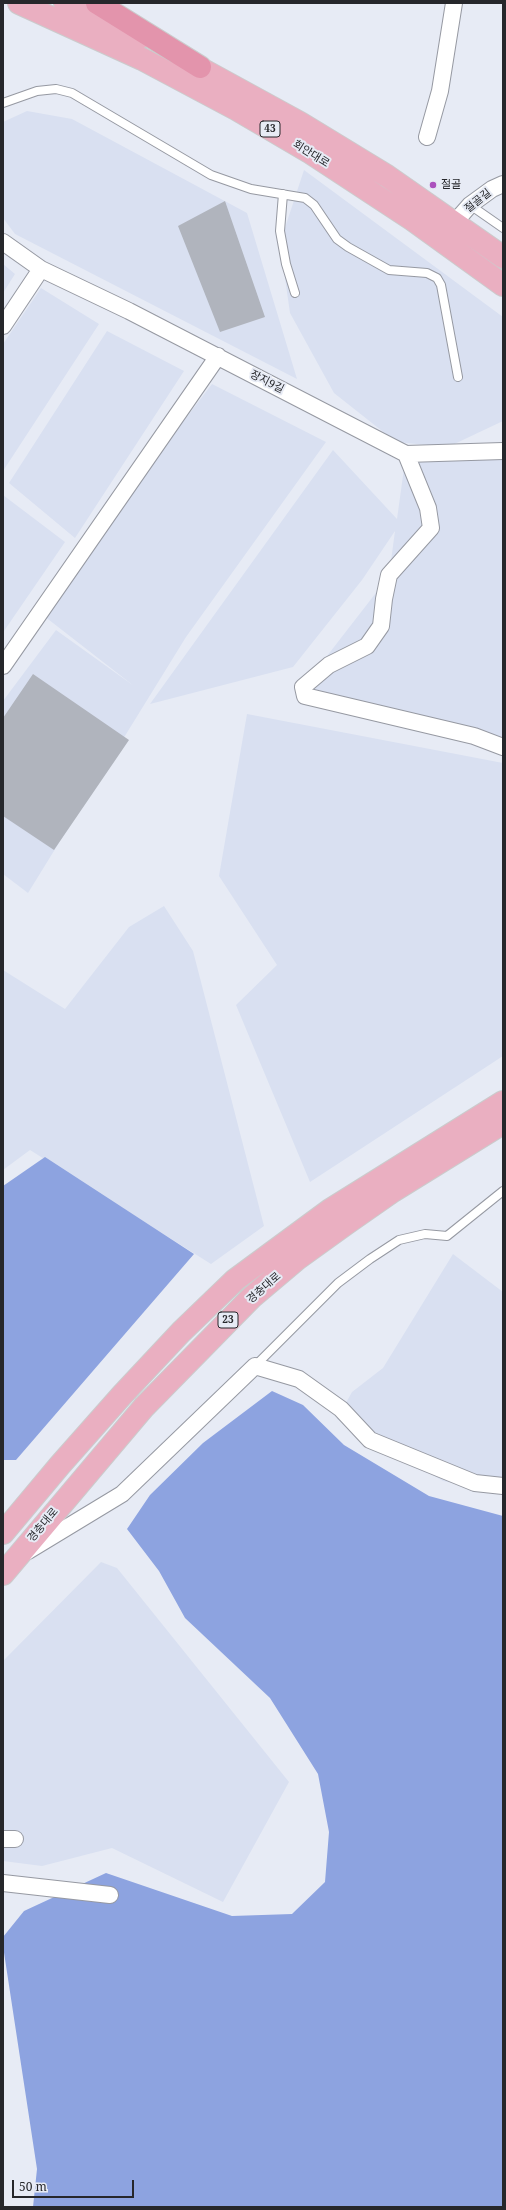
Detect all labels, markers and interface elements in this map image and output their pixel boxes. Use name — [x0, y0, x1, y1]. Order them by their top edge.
road number: 43 — [260, 121, 280, 137]
street label: 회안대로 — [290, 138, 332, 170]
place label: 절골 — [441, 178, 461, 192]
marker: 절골 — [428, 180, 438, 190]
street label: 절골길 — [462, 186, 494, 216]
street label: 장지9길 — [248, 368, 286, 396]
street label: 경충대로 — [244, 1270, 284, 1306]
road number: 23 — [218, 1312, 238, 1328]
street label: 경충대로 — [25, 1505, 61, 1545]
scale bar — [14, 2172, 136, 2198]
text: 50 m — [19, 2178, 47, 2195]

